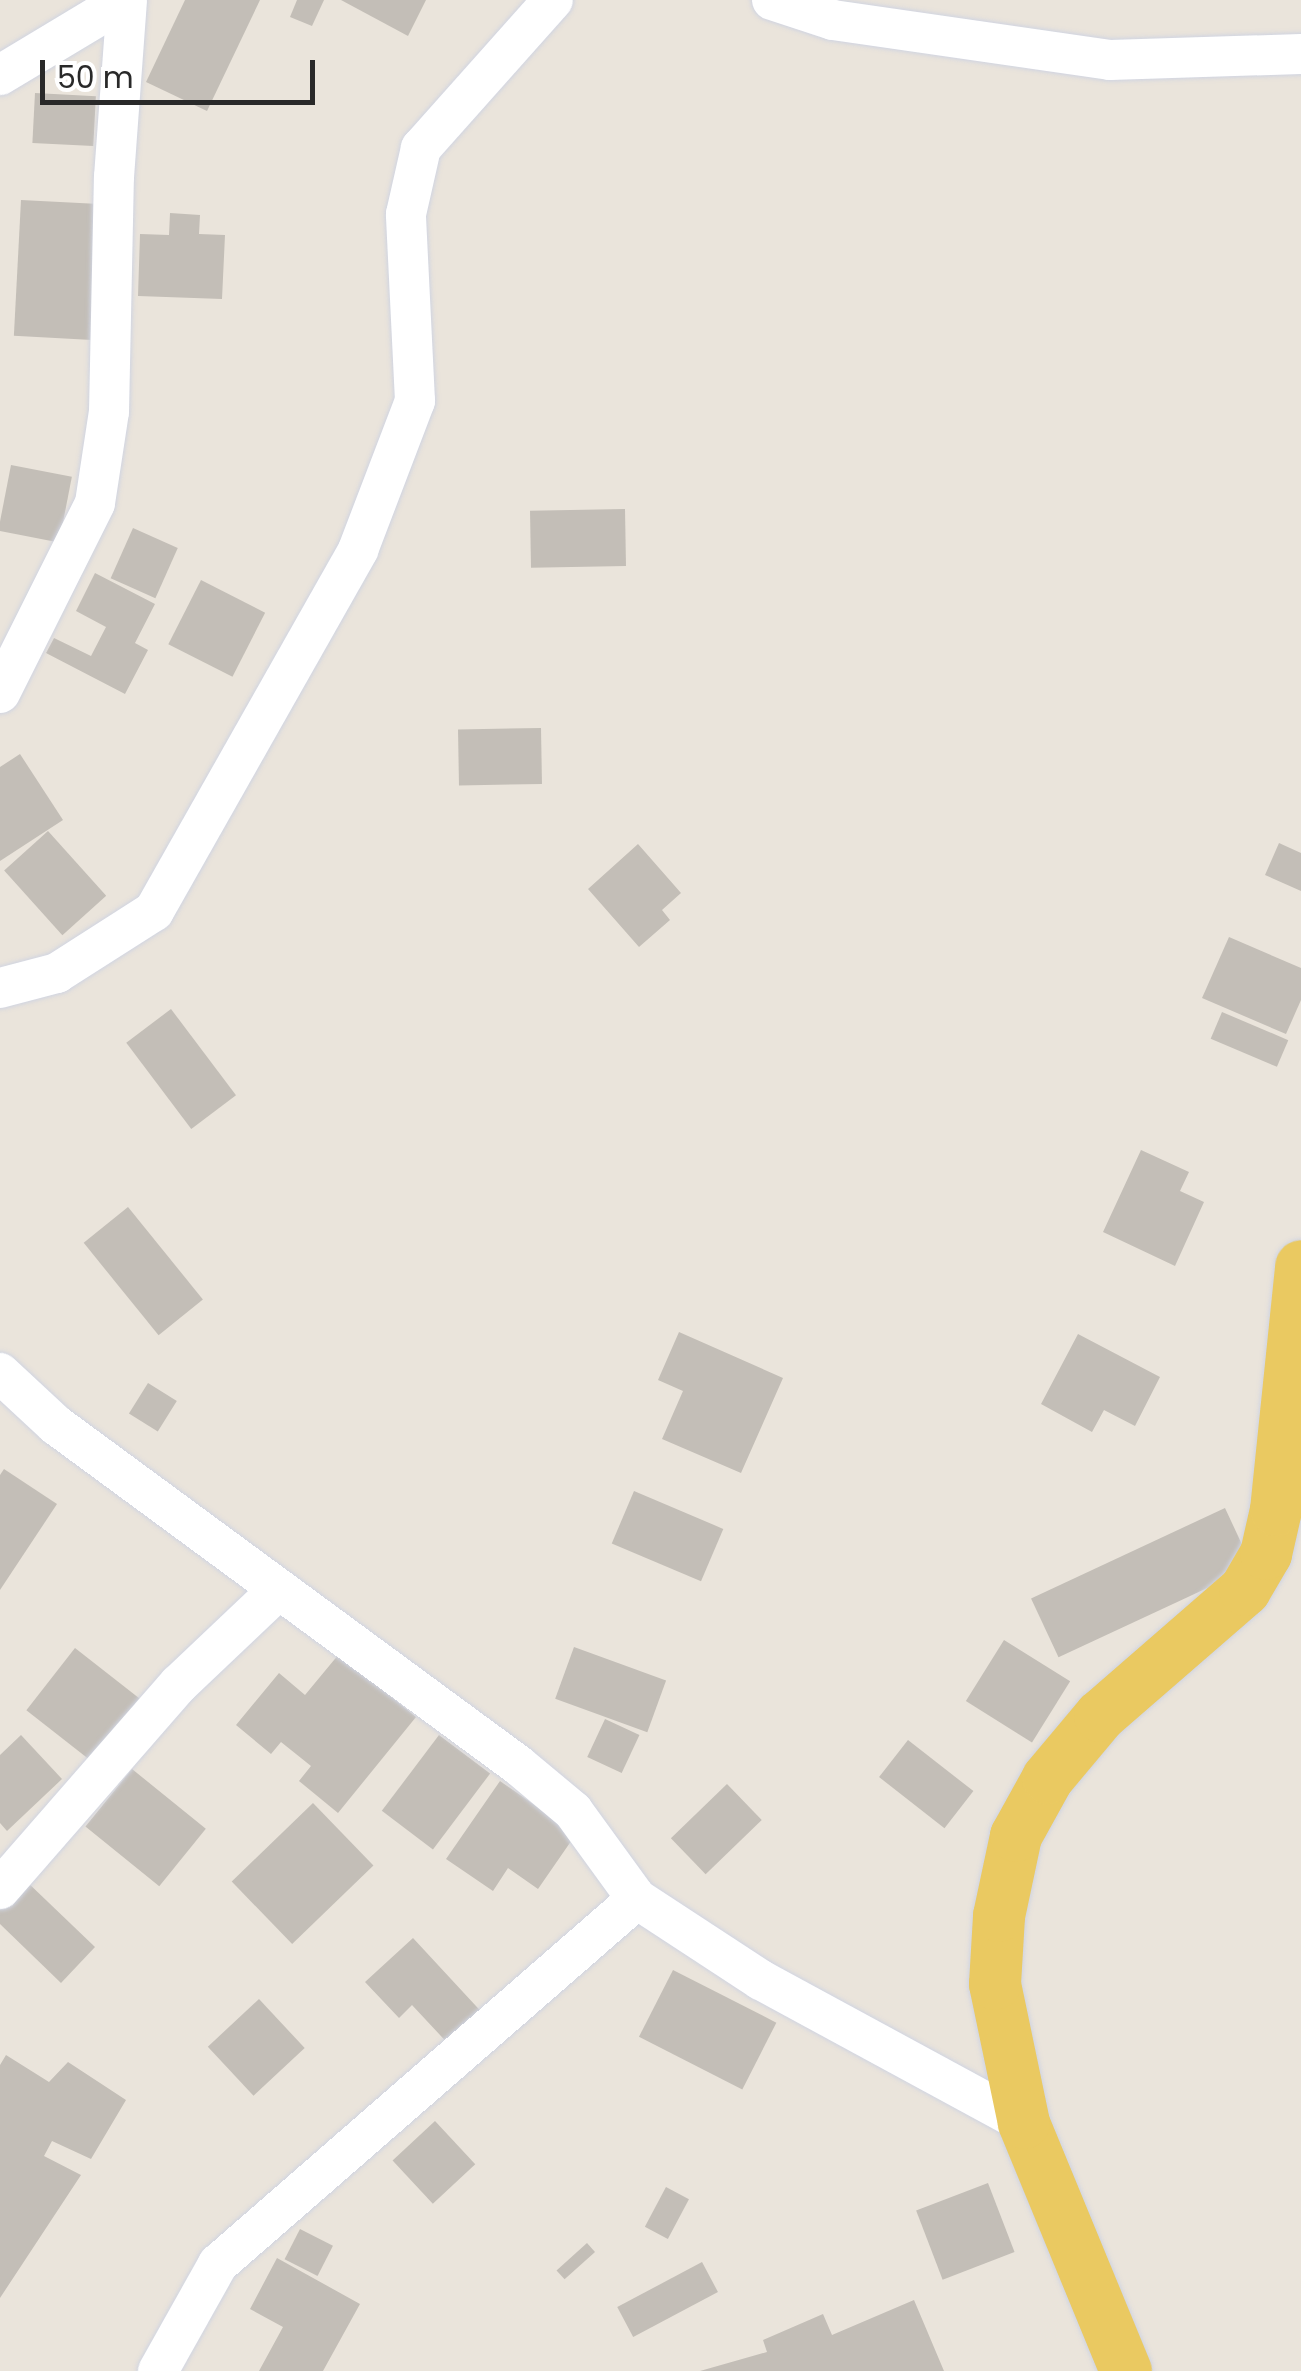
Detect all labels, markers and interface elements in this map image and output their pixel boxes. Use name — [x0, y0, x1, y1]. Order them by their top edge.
scale bar — [45, 40, 320, 102]
text: 50 m — [57, 56, 134, 99]

